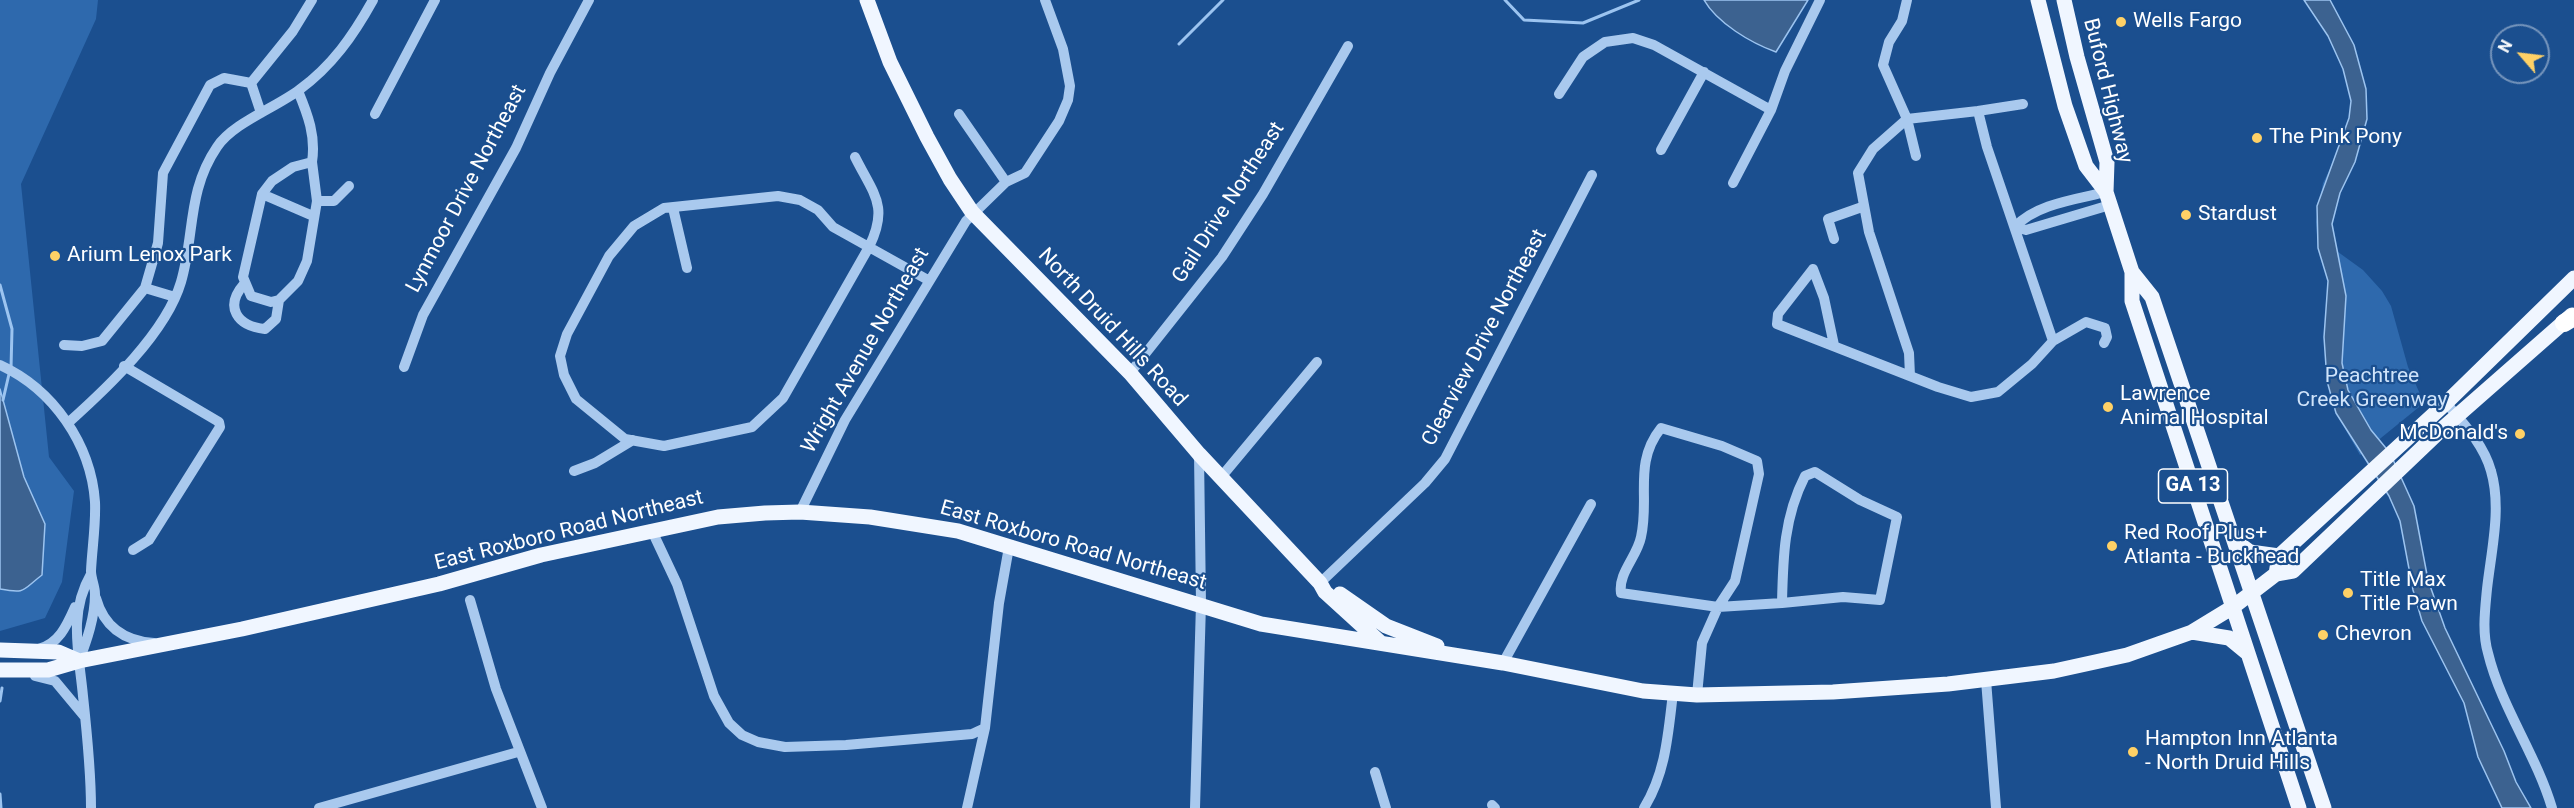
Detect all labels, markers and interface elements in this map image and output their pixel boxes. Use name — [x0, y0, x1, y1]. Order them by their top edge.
place label: Wells Fargo — [2133, 9, 2242, 35]
marker: Wells Fargo — [2114, 15, 2128, 29]
street label: Buford Highway — [2077, 16, 2137, 166]
north arrow — [2490, 24, 2550, 84]
text: N — [2494, 37, 2516, 56]
street label: Lynmoor Drive Northeast — [401, 81, 533, 297]
street label: Gail Drive Northeast — [1168, 118, 1290, 288]
place label: The Pink Pony — [2269, 125, 2402, 151]
marker: The Pink Pony — [2250, 131, 2264, 145]
place label: Stardust — [2198, 202, 2277, 228]
marker: Stardust — [2179, 208, 2193, 222]
street label: Clearview Drive Northeast — [1417, 225, 1553, 451]
place label: Arium Lenox Park — [67, 243, 232, 269]
street label: Wright Avenue Northeast — [797, 244, 935, 458]
street label: North Druid Hills Road — [1032, 244, 1192, 412]
marker: Arium Lenox Park — [48, 249, 62, 263]
park label: Peachtree Creek Greenway — [2297, 364, 2447, 414]
place label: Lawrence Animal Hospital — [2120, 382, 2269, 432]
marker: Lawrence Animal Hospital — [2101, 400, 2115, 414]
place label: McDonald's — [2399, 421, 2508, 447]
marker: McDonald's — [2513, 427, 2527, 441]
road number: GA 13 — [2158, 469, 2228, 503]
street label: East Roxboro Road Northeast — [432, 485, 706, 577]
street label: East Roxboro Road Northeast — [937, 496, 1209, 596]
place label: Red Roof Plus+ Atlanta - Buckhead — [2124, 521, 2299, 571]
marker: Red Roof Plus+ Atlanta - Buckhead — [2105, 539, 2119, 553]
place label: Title Max Title Pawn — [2360, 568, 2458, 618]
marker: Title Max Title Pawn — [2341, 586, 2355, 600]
place label: Chevron — [2335, 622, 2412, 648]
marker: Chevron — [2316, 628, 2330, 642]
place label: Hampton Inn Atlanta - North Druid Hills — [2145, 727, 2338, 777]
marker: Hampton Inn Atlanta - North Druid Hills — [2126, 745, 2140, 759]

